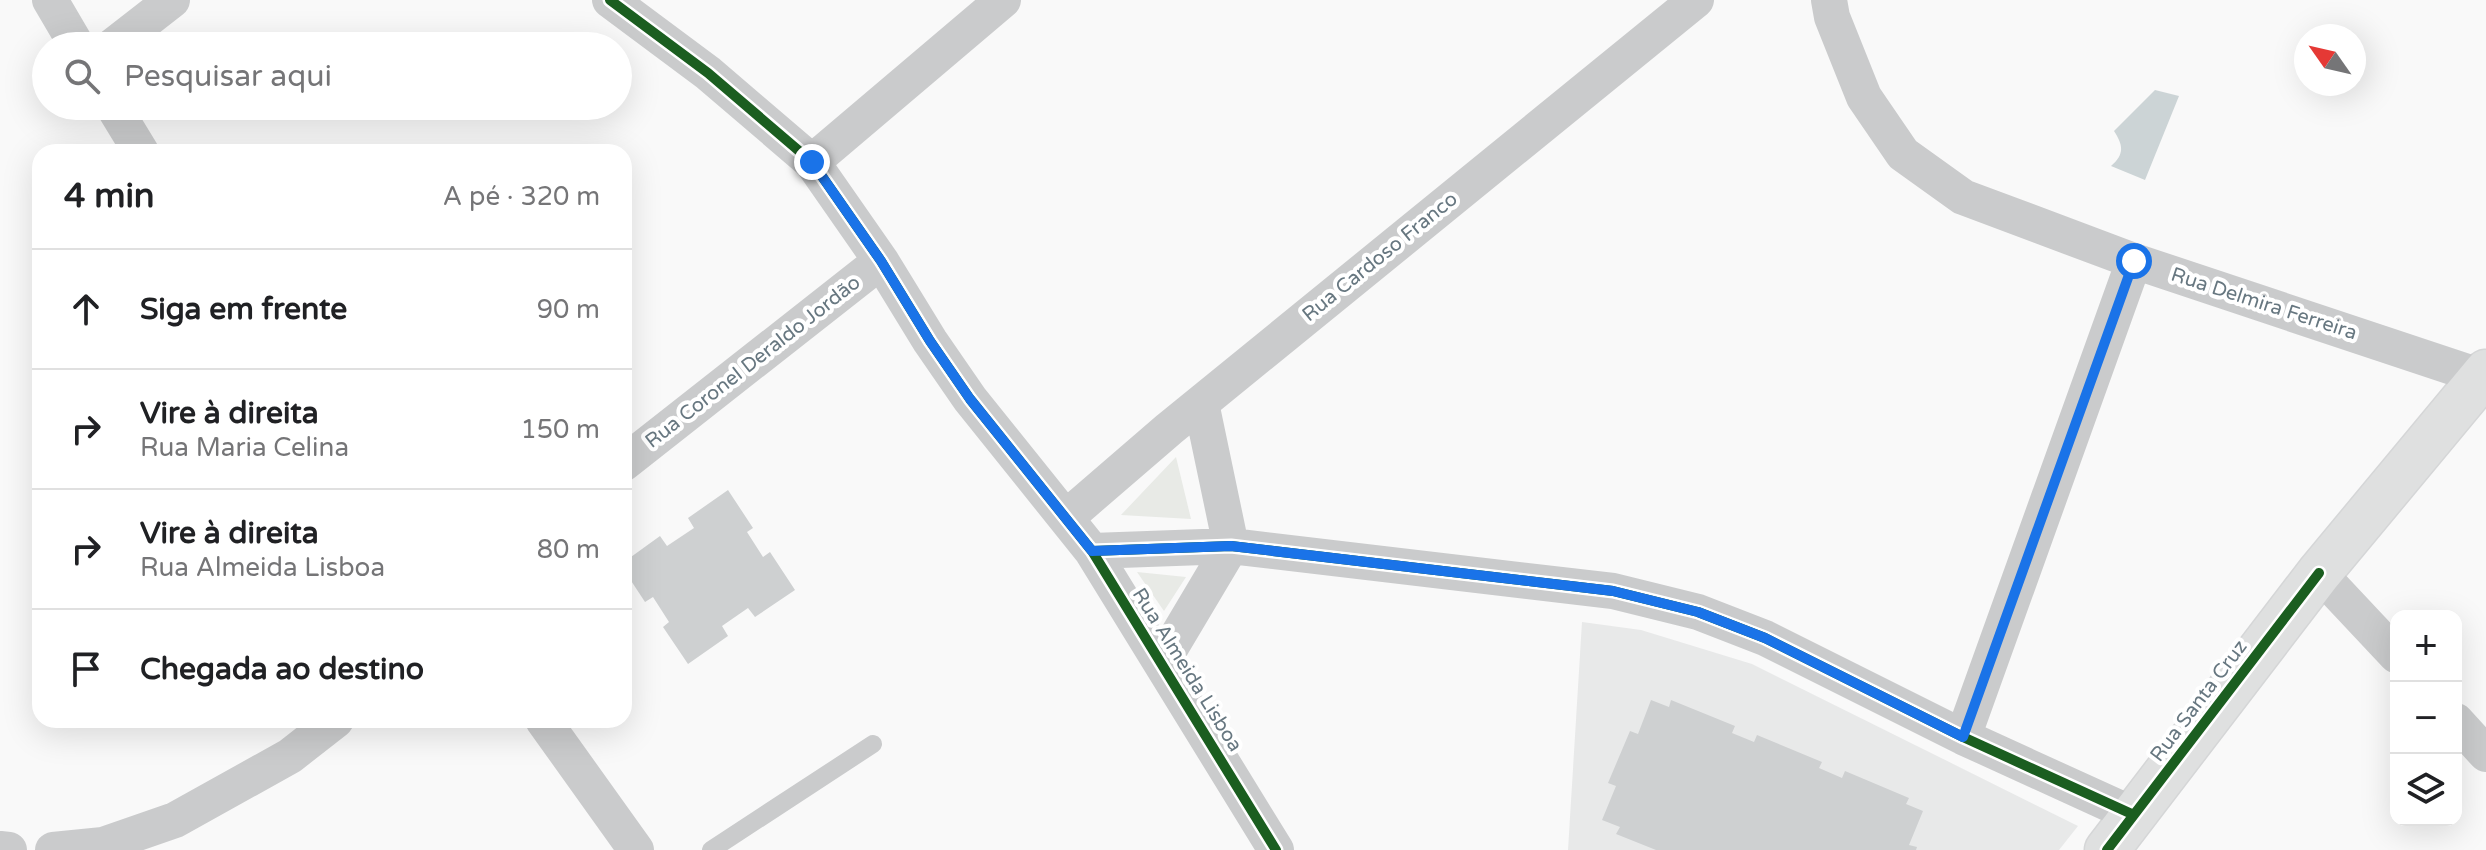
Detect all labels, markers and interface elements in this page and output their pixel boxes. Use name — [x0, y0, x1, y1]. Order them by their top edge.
north arrow — [2294, 24, 2366, 96]
search box — [32, 32, 632, 120]
icon: search — [60, 54, 104, 98]
text: Pesquisar aqui — [124, 58, 332, 95]
route end — [794, 144, 830, 180]
text: 4 min — [64, 176, 155, 217]
text: A pé · 320 m — [443, 181, 600, 212]
street label: Rua Cardoso Franco — [1298, 187, 1462, 327]
route start — [2116, 243, 2152, 279]
street label: Rua Delmira Ferreira — [2168, 263, 2360, 345]
street label: Rua Coronel Deraldo Jordão — [641, 271, 865, 453]
icon: ahead — [64, 287, 108, 331]
text: Siga em frente — [140, 291, 347, 328]
text: 90 m — [537, 294, 600, 325]
text: Vire à direita — [140, 395, 319, 432]
icon: right — [64, 407, 108, 451]
text: 150 m — [520, 414, 600, 445]
text: Rua Maria Celina — [140, 432, 349, 463]
text: Vire à direita — [140, 515, 319, 552]
icon: right — [64, 527, 108, 571]
text: 80 m — [537, 534, 600, 565]
text: Rua Almeida Lisboa — [140, 552, 385, 583]
street label: Rua Almeida Lisboa — [1127, 584, 1247, 756]
map controls — [2390, 610, 2462, 826]
button: + — [2390, 610, 2462, 682]
street label: Rua Santa Cruz — [2145, 635, 2253, 767]
icon: arrive — [64, 647, 108, 691]
text: Chegada ao destino — [140, 651, 424, 688]
button: − — [2390, 682, 2462, 754]
button: layers — [2390, 754, 2462, 826]

